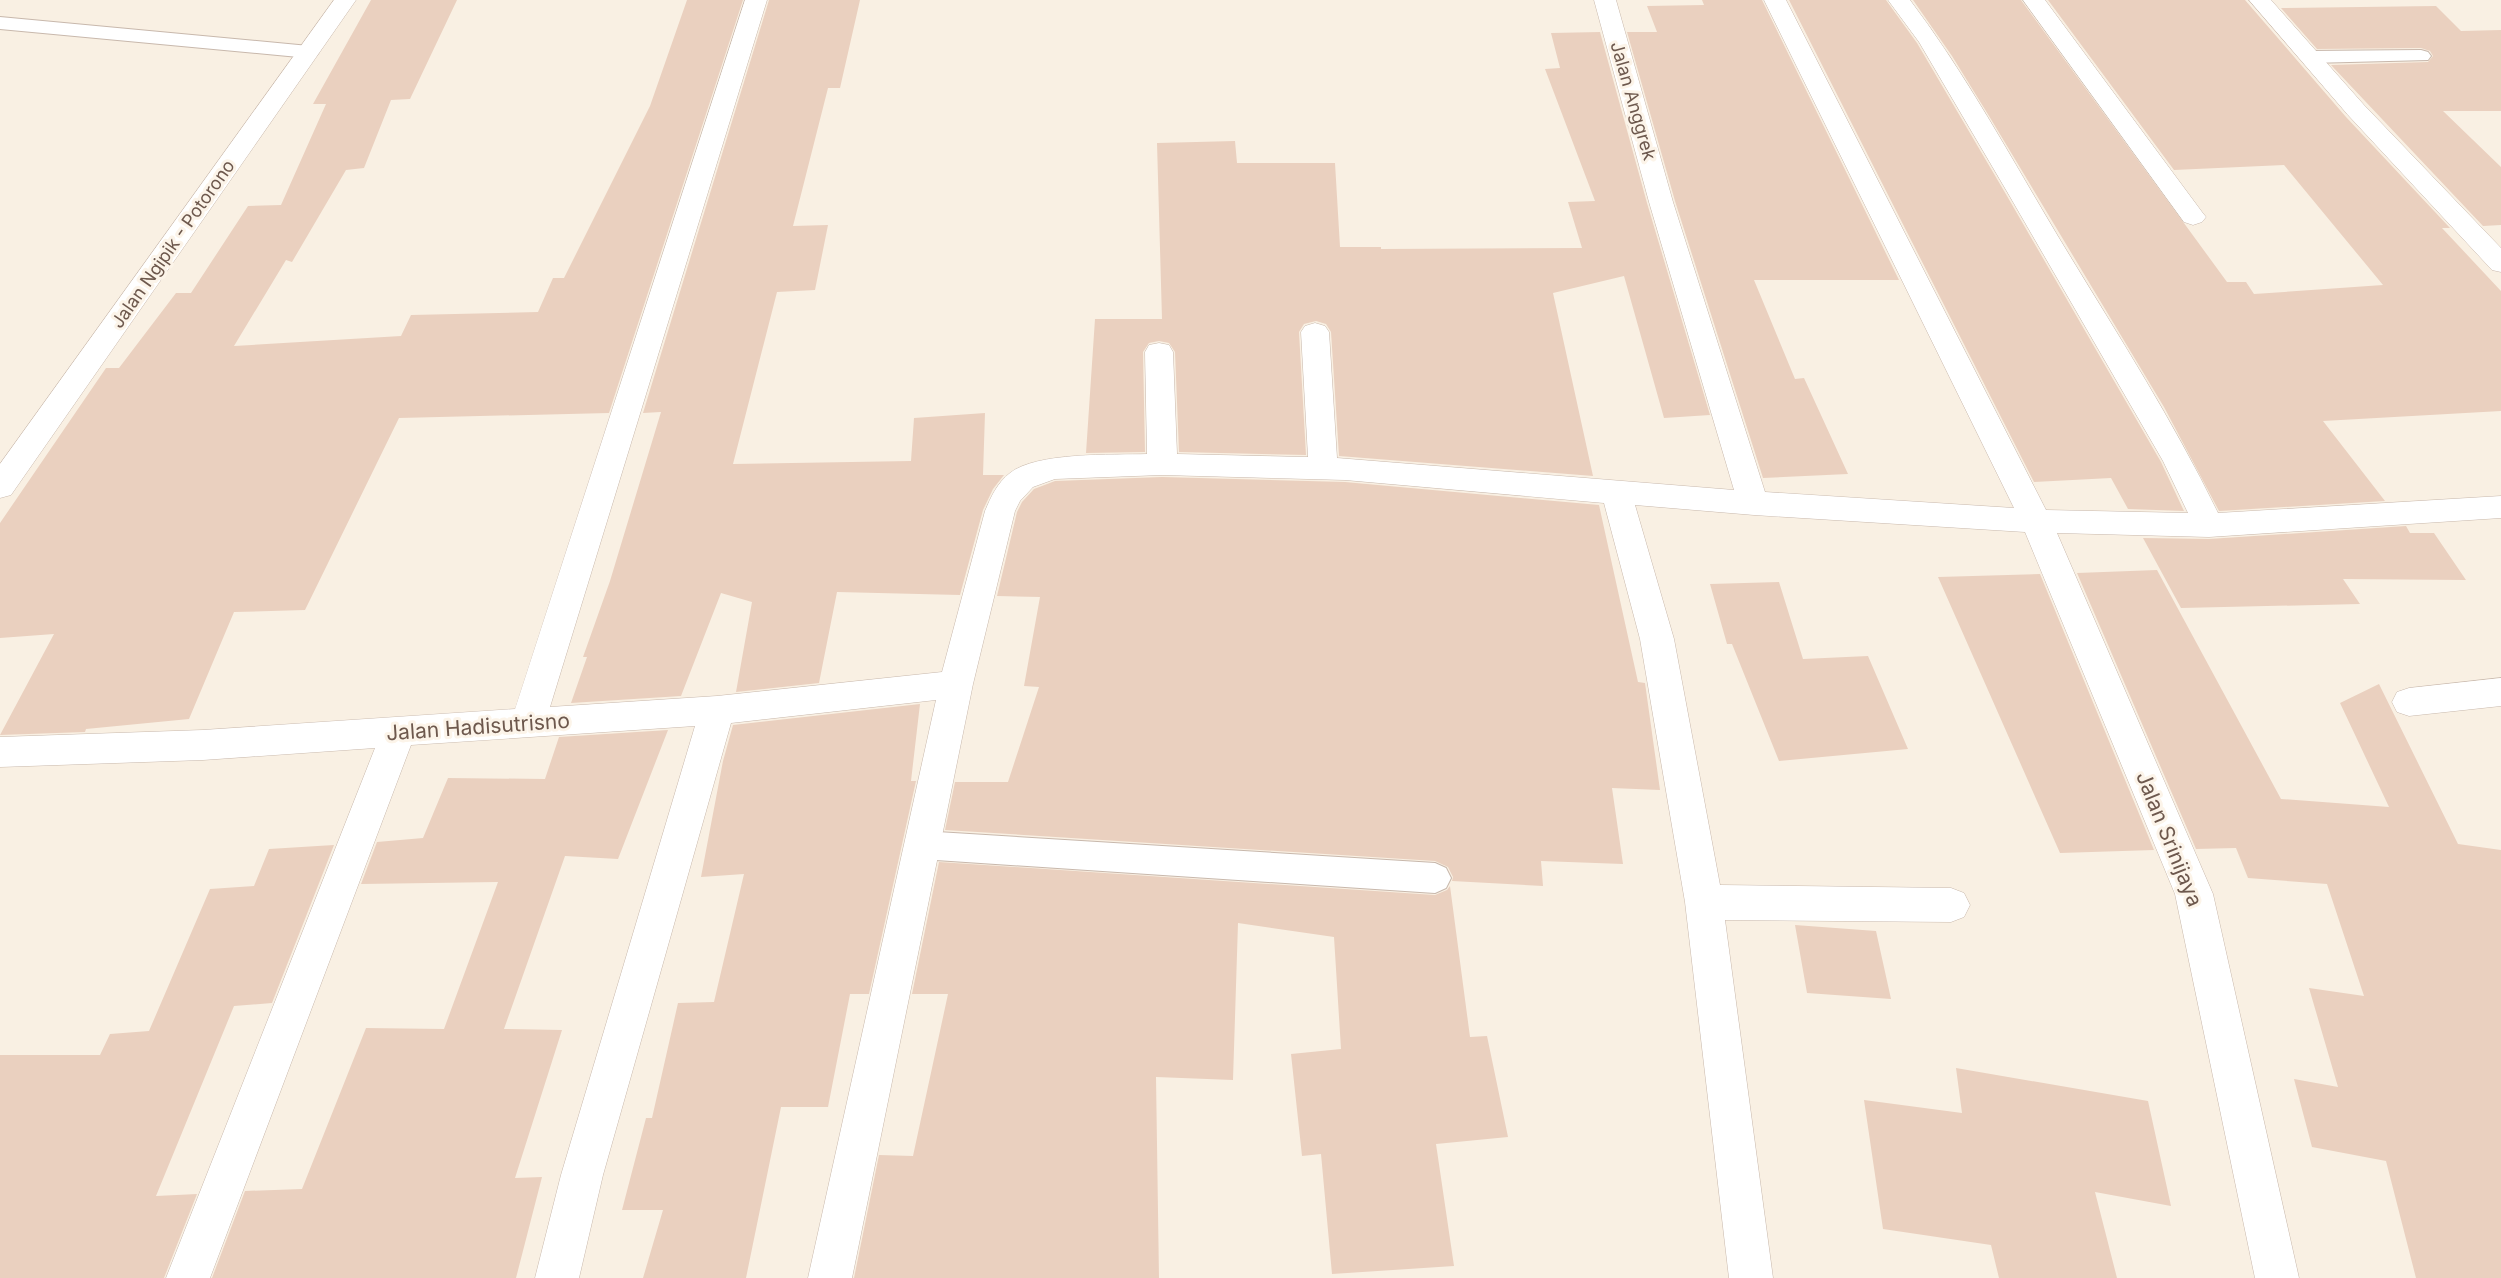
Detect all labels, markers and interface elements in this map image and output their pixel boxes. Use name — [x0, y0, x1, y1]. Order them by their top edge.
street label: Jalan Anggrek — [1607, 39, 1660, 163]
street label: Jalan Ngipik - Potorono — [106, 156, 239, 332]
street label: Jalan Hadisutrisno — [385, 708, 571, 745]
street label: Jalan Srinijaya — [2131, 768, 2208, 910]

